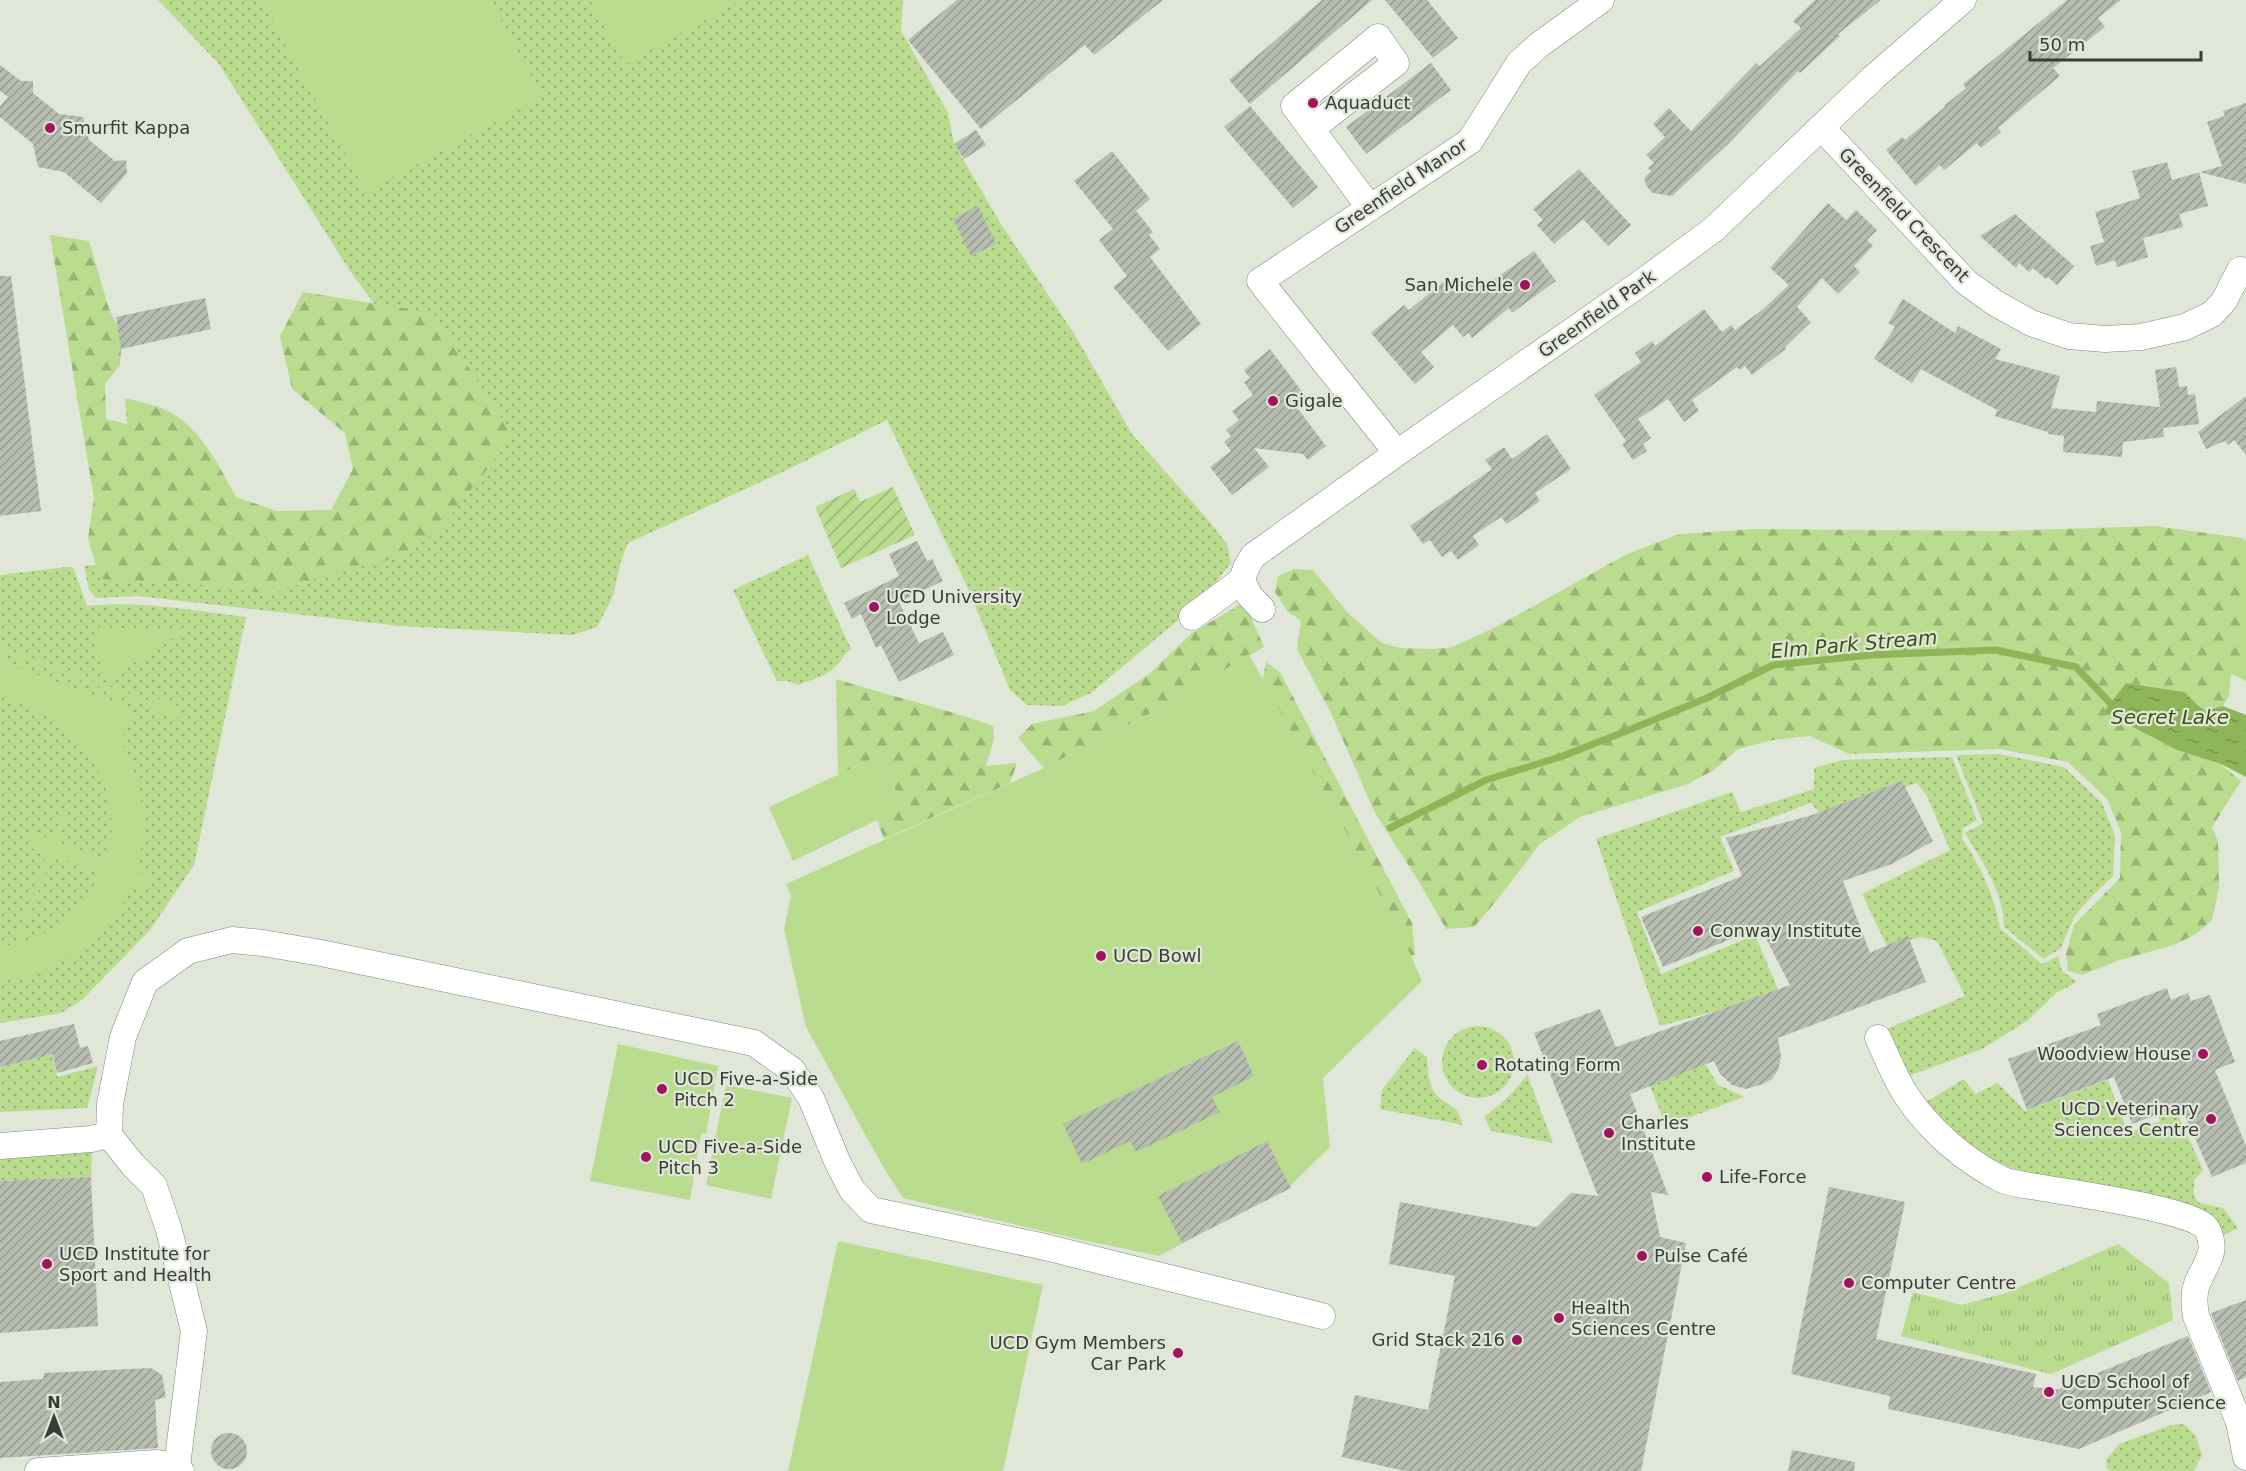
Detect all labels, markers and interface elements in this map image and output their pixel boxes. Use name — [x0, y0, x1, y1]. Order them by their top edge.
scale bar — [2030, 24, 2201, 62]
text: 50 m — [2039, 34, 2085, 55]
place label: Aquaduct — [1325, 92, 1411, 113]
marker: Aquaduct — [1306, 96, 1320, 110]
place label: Smurfit Kappa — [62, 117, 190, 138]
marker: Smurfit Kappa — [43, 121, 57, 135]
street label: Greenfield Manor — [1330, 133, 1472, 238]
street label: Greenfield Crescent — [1835, 143, 1974, 286]
street label: Greenfield Park — [1534, 265, 1660, 362]
place label: San Michele — [1404, 274, 1513, 295]
marker: San Michele — [1518, 278, 1532, 292]
place label: Gigale — [1285, 390, 1342, 411]
marker: Gigale — [1266, 394, 1280, 408]
place label: UCD University Lodge — [886, 586, 1022, 628]
marker: UCD University Lodge — [867, 600, 881, 614]
water label: Elm Park Stream — [1770, 625, 1938, 663]
water label: Secret Lake — [2111, 705, 2229, 729]
place label: Conway Institute — [1710, 920, 1862, 941]
marker: Conway Institute — [1691, 924, 1705, 938]
place label: UCD Bowl — [1113, 945, 1201, 966]
marker: UCD Bowl — [1094, 949, 1108, 963]
place label: Woodview House — [2037, 1043, 2191, 1064]
marker: Woodview House — [2196, 1047, 2210, 1061]
place label: Rotating Form — [1494, 1054, 1621, 1075]
marker: Rotating Form — [1475, 1058, 1489, 1072]
place label: UCD Five-a-Side Pitch 2 — [674, 1068, 818, 1110]
marker: UCD Five-a-Side Pitch 2 — [655, 1082, 669, 1096]
place label: UCD Veterinary Sciences Centre — [2054, 1098, 2199, 1140]
place label: Charles Institute — [1621, 1112, 1696, 1154]
marker: UCD Veterinary Sciences Centre — [2204, 1112, 2218, 1126]
marker: Charles Institute — [1602, 1126, 1616, 1140]
place label: UCD Five-a-Side Pitch 3 — [658, 1136, 802, 1178]
marker: UCD Five-a-Side Pitch 3 — [639, 1150, 653, 1164]
place label: Life-Force — [1719, 1166, 1807, 1187]
marker: Life-Force — [1700, 1170, 1714, 1184]
place label: UCD Institute for Sport and Health — [59, 1243, 212, 1285]
place label: Pulse Café — [1654, 1245, 1748, 1266]
marker: Pulse Café — [1635, 1249, 1649, 1263]
marker: UCD Institute for Sport and Health — [40, 1257, 54, 1271]
place label: Computer Centre — [1861, 1272, 2016, 1293]
marker: Computer Centre — [1842, 1276, 1856, 1290]
place label: Health Sciences Centre — [1571, 1297, 1716, 1339]
marker: Health Sciences Centre — [1552, 1311, 1566, 1325]
place label: Grid Stack 216 — [1372, 1329, 1505, 1350]
place label: UCD Gym Members Car Park — [989, 1332, 1167, 1374]
marker: Grid Stack 216 — [1510, 1333, 1524, 1347]
marker: UCD Gym Members Car Park — [1171, 1346, 1185, 1360]
place label: UCD School of Computer Science — [2061, 1371, 2226, 1413]
marker: UCD School of Computer Science — [2042, 1385, 2056, 1399]
north arrow — [24, 1387, 84, 1447]
text: N — [47, 1393, 61, 1412]

